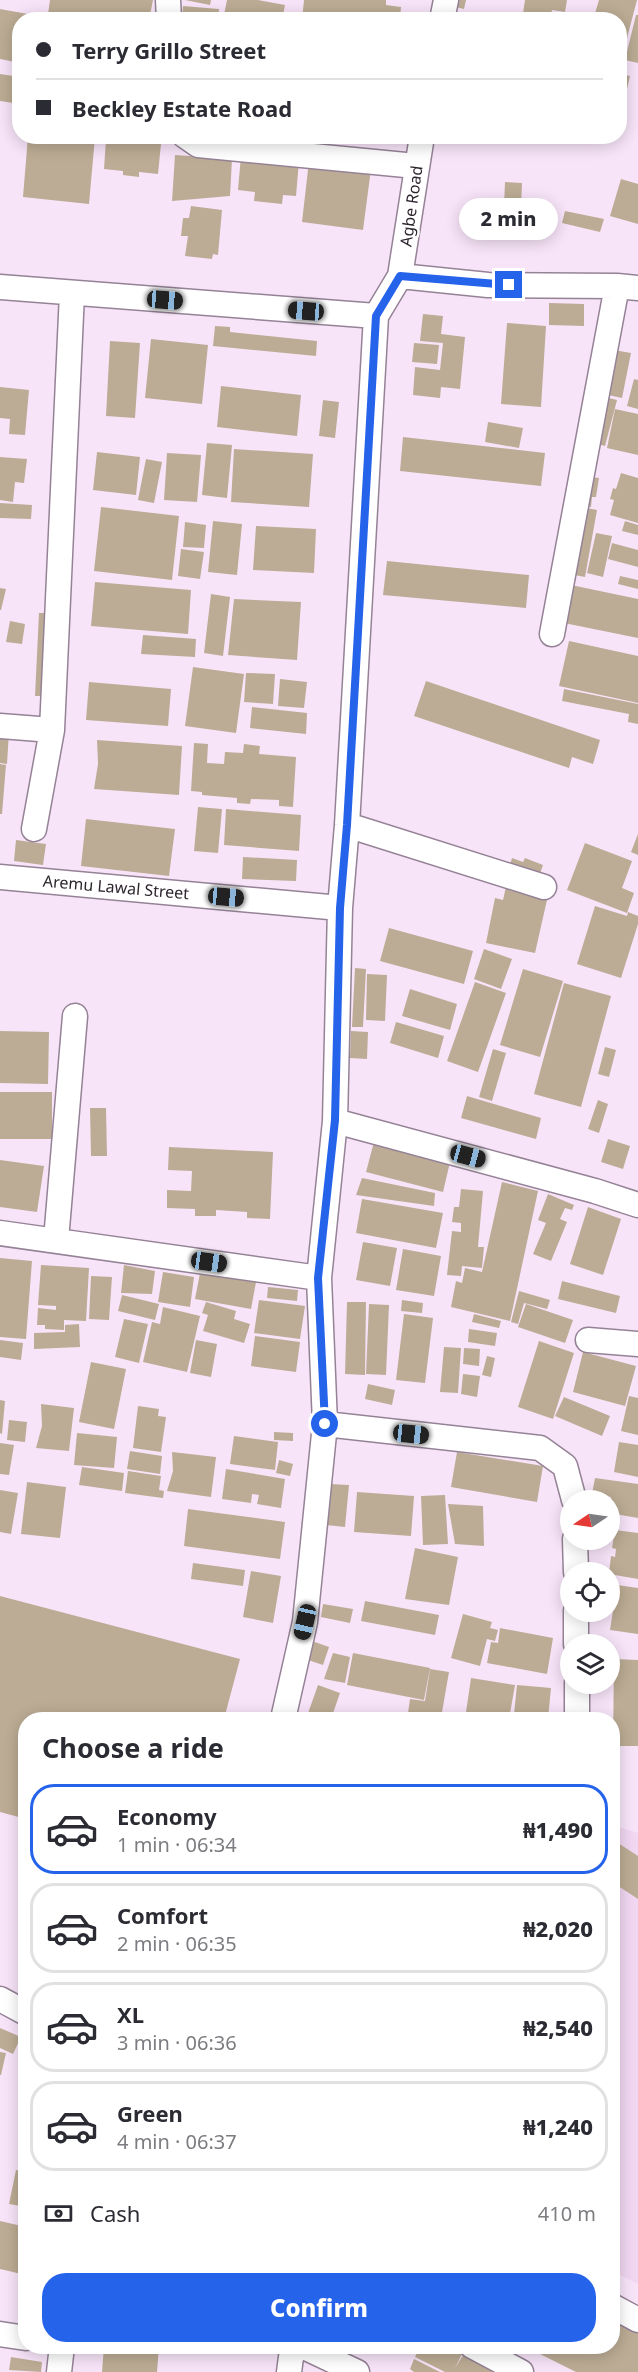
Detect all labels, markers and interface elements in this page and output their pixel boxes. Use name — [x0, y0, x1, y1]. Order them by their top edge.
text: Terry Grillo Street — [72, 35, 266, 65]
text: Beckley Estate Road — [72, 93, 292, 123]
street label: Agbe Road — [394, 164, 428, 248]
callout: 2 min — [460, 198, 558, 240]
text: 2 min — [481, 205, 536, 232]
route end — [495, 271, 522, 298]
car — [146, 290, 184, 310]
car — [287, 301, 325, 321]
street label: Aremu Lawal Street — [42, 870, 190, 904]
car — [207, 886, 245, 908]
car — [448, 1143, 488, 1169]
car — [190, 1251, 228, 1273]
route start — [311, 1410, 338, 1437]
car — [392, 1423, 430, 1445]
north arrow — [560, 1490, 620, 1550]
map controls — [560, 1490, 620, 1694]
button: locate — [560, 1562, 620, 1622]
car — [292, 1602, 318, 1642]
button: layers — [560, 1634, 620, 1694]
text: Choose a ride — [42, 1729, 224, 1766]
text: Economy — [117, 1801, 216, 1831]
icon: car — [45, 1802, 99, 1856]
text: ₦1,490 — [523, 1814, 593, 1844]
text: 1 min · 06:34 — [117, 1831, 237, 1858]
text: Comfort — [117, 1900, 208, 1930]
icon: car — [45, 1901, 99, 1955]
text: ₦2,020 — [523, 1913, 593, 1943]
text: 2 min · 06:35 — [117, 1930, 237, 1957]
text: XL — [117, 1999, 144, 2029]
icon: car — [45, 2000, 99, 2054]
text: ₦2,540 — [523, 2012, 593, 2042]
text: 3 min · 06:36 — [117, 2029, 237, 2056]
text: Green — [117, 2098, 183, 2128]
icon: car — [45, 2099, 99, 2153]
text: ₦1,240 — [523, 2111, 593, 2141]
text: 4 min · 06:37 — [117, 2128, 237, 2155]
icon: cash — [42, 2197, 75, 2230]
text: Cash — [90, 2198, 140, 2228]
text: 410 m — [538, 2200, 596, 2227]
button: Confirm — [42, 2273, 596, 2342]

